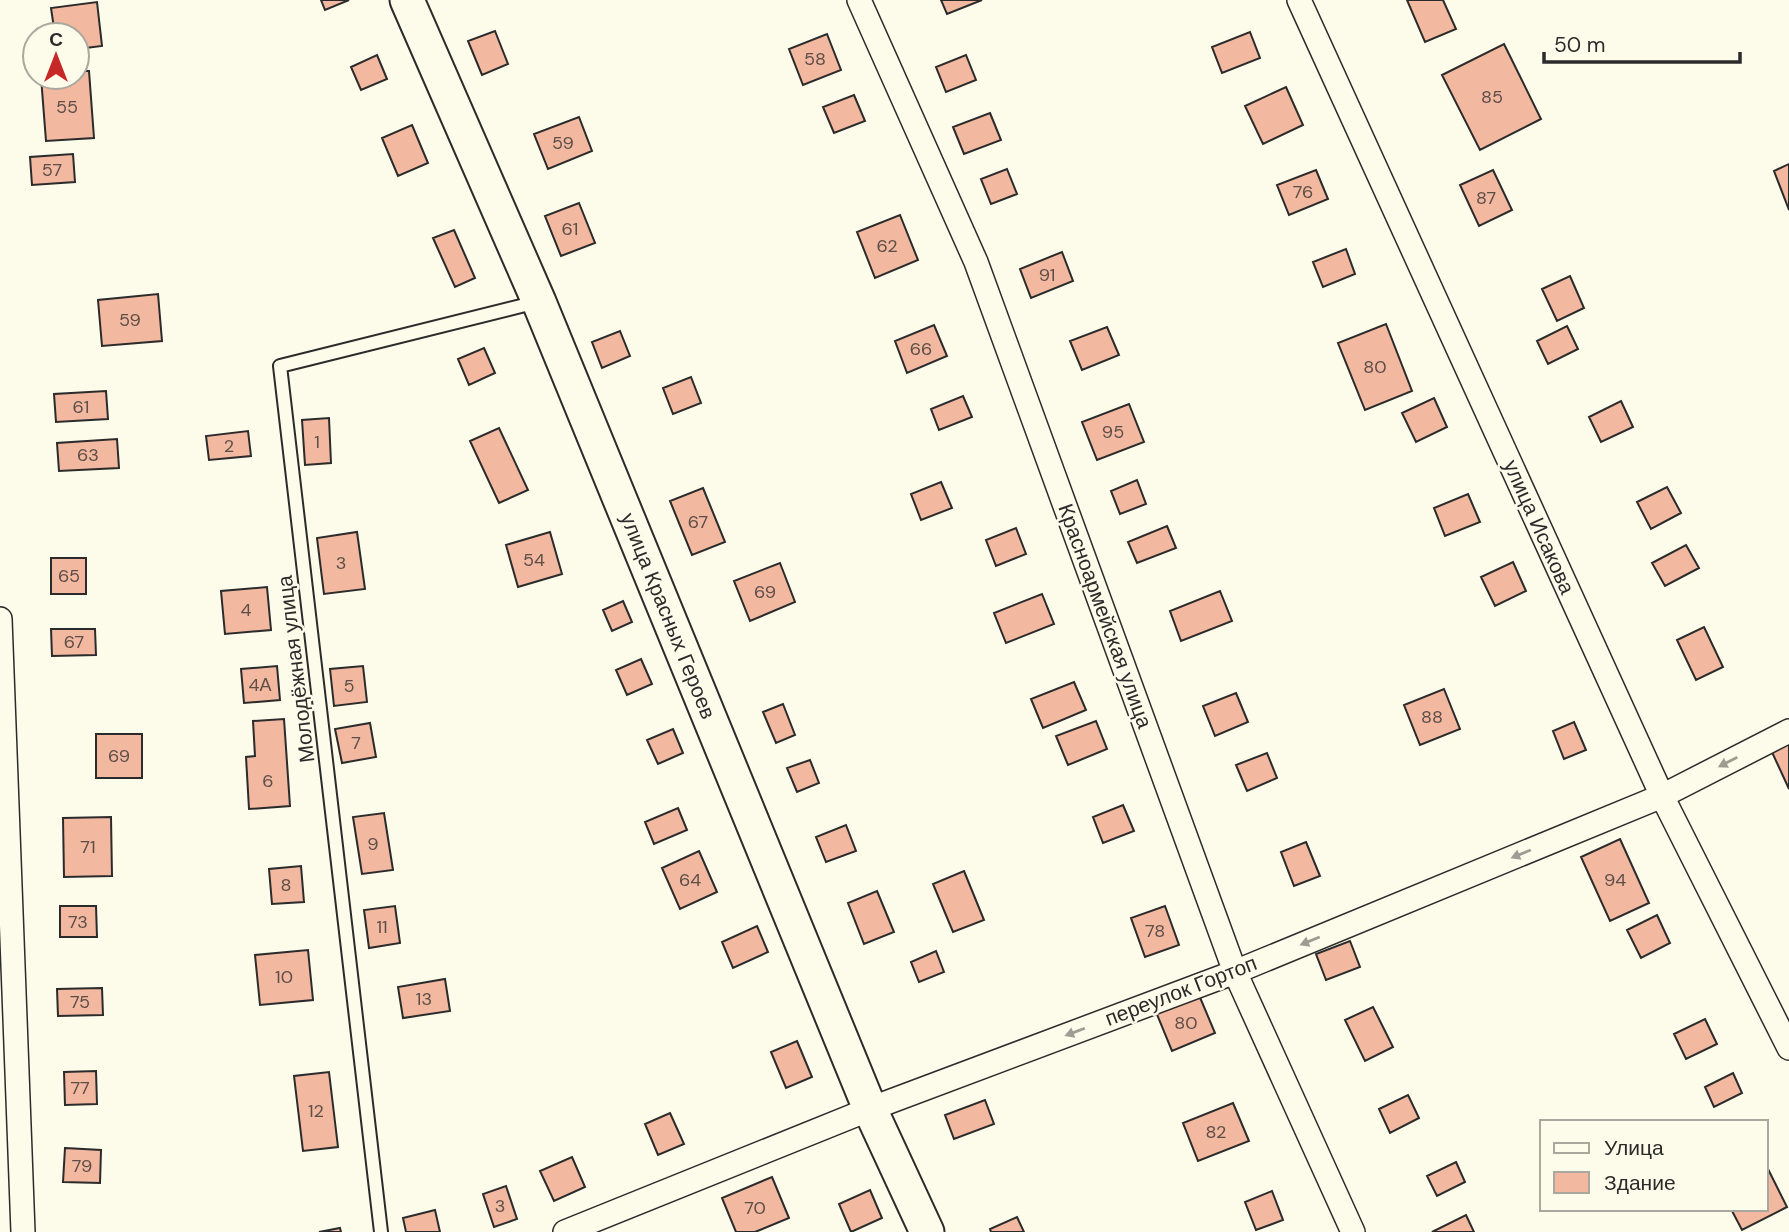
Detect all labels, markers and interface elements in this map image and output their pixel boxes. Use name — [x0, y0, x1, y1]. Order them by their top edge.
north arrow — [21, 21, 91, 91]
scale bar — [1544, 21, 1740, 65]
text: С — [49, 27, 63, 52]
text: 50 m — [1554, 31, 1605, 59]
house number: 58 — [804, 47, 826, 71]
house number: 85 — [1481, 85, 1503, 109]
house number: 55 — [56, 95, 78, 119]
house number: 59 — [552, 131, 574, 155]
house number: 57 — [42, 158, 62, 182]
house number: 76 — [1293, 180, 1313, 204]
house number: 87 — [1476, 186, 1496, 210]
house number: 61 — [562, 217, 578, 241]
house number: 62 — [876, 234, 898, 258]
house number: 91 — [1039, 263, 1055, 287]
house number: 59 — [119, 308, 141, 332]
house number: 66 — [910, 337, 932, 361]
house number: 80 — [1363, 355, 1387, 379]
house number: 61 — [73, 395, 89, 419]
house number: 95 — [1102, 420, 1124, 444]
house number: 1 — [314, 430, 320, 454]
house number: 2 — [224, 434, 234, 458]
house number: 63 — [77, 443, 99, 467]
street label: улица Исакова — [1497, 455, 1581, 599]
street label: Красноармейская улица — [1051, 500, 1159, 732]
street label: улица Красных Героев — [614, 509, 722, 723]
house number: 67 — [688, 510, 708, 534]
house number: 54 — [523, 548, 545, 572]
house number: 3 — [336, 551, 346, 575]
house number: 65 — [58, 564, 80, 588]
street label: Молодёжная улица — [271, 573, 321, 764]
house number: 69 — [754, 580, 776, 604]
house number: 4 — [241, 598, 252, 622]
house number: 67 — [64, 630, 84, 654]
house number: 4А — [249, 673, 271, 697]
house number: 5 — [344, 674, 354, 698]
house number: 88 — [1421, 705, 1443, 729]
house number: 7 — [351, 731, 361, 755]
house number: 69 — [108, 744, 130, 768]
one-way arrow — [1718, 756, 1738, 768]
house number: 6 — [262, 769, 274, 793]
house number: 9 — [367, 832, 379, 856]
house number: 71 — [80, 835, 96, 859]
one-way arrow — [1510, 849, 1531, 860]
house number: 64 — [679, 868, 701, 892]
house number: 94 — [1604, 868, 1626, 892]
house number: 8 — [281, 873, 291, 897]
house number: 73 — [68, 910, 88, 934]
house number: 11 — [376, 915, 388, 939]
house number: 78 — [1145, 919, 1165, 943]
one-way arrow — [1300, 936, 1321, 947]
street label: переулок Гортоп — [1101, 949, 1261, 1033]
house number: 10 — [275, 965, 293, 989]
house number: 13 — [416, 987, 432, 1011]
house number: 75 — [70, 990, 90, 1014]
house number: 80 — [1174, 1011, 1198, 1035]
one-way arrow — [1065, 1026, 1086, 1037]
house number: 77 — [70, 1076, 90, 1100]
house number: 12 — [308, 1099, 324, 1123]
house number: 82 — [1205, 1120, 1227, 1144]
legend — [1540, 1120, 1768, 1211]
text: Улица — [1604, 1134, 1664, 1162]
house number: 79 — [72, 1154, 92, 1178]
text: Здание — [1604, 1169, 1676, 1197]
house number: 3 — [495, 1194, 505, 1218]
house number: 70 — [744, 1196, 766, 1220]

